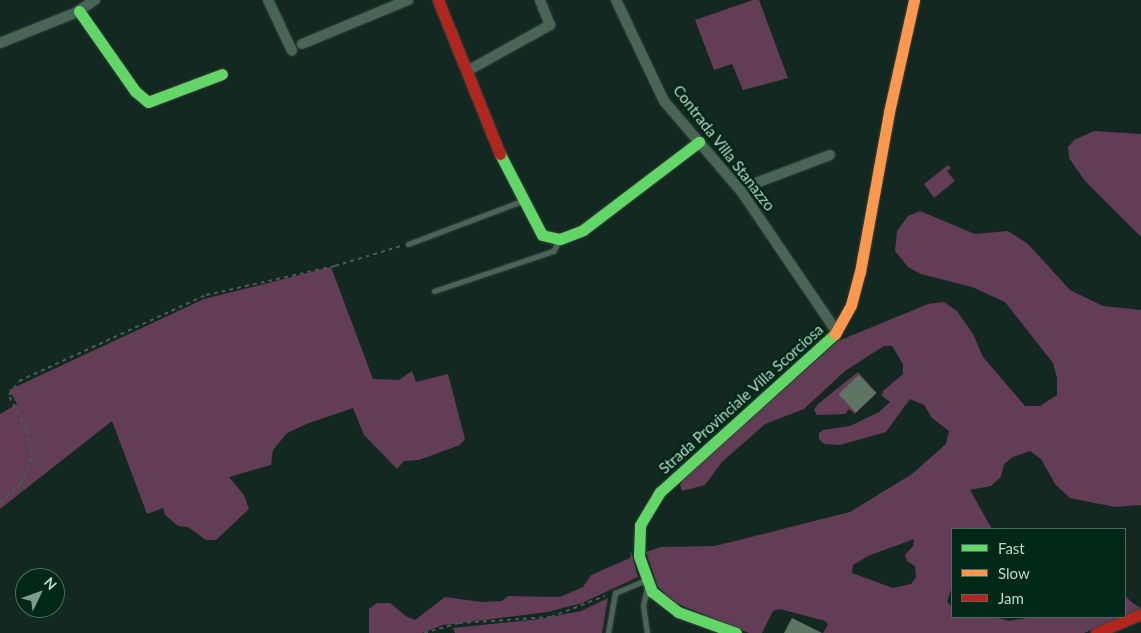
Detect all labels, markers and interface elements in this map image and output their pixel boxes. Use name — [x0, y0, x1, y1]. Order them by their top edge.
street label: Contrada Villa Stanazzo — [669, 81, 779, 215]
street label: Strada Provinciale Villa Scorciosa — [655, 320, 827, 478]
legend — [951, 528, 1126, 618]
text: Fast — [998, 539, 1025, 557]
text: Slow — [998, 564, 1030, 582]
north arrow — [15, 568, 65, 618]
text: N — [41, 574, 61, 593]
text: Jam — [998, 589, 1024, 607]

